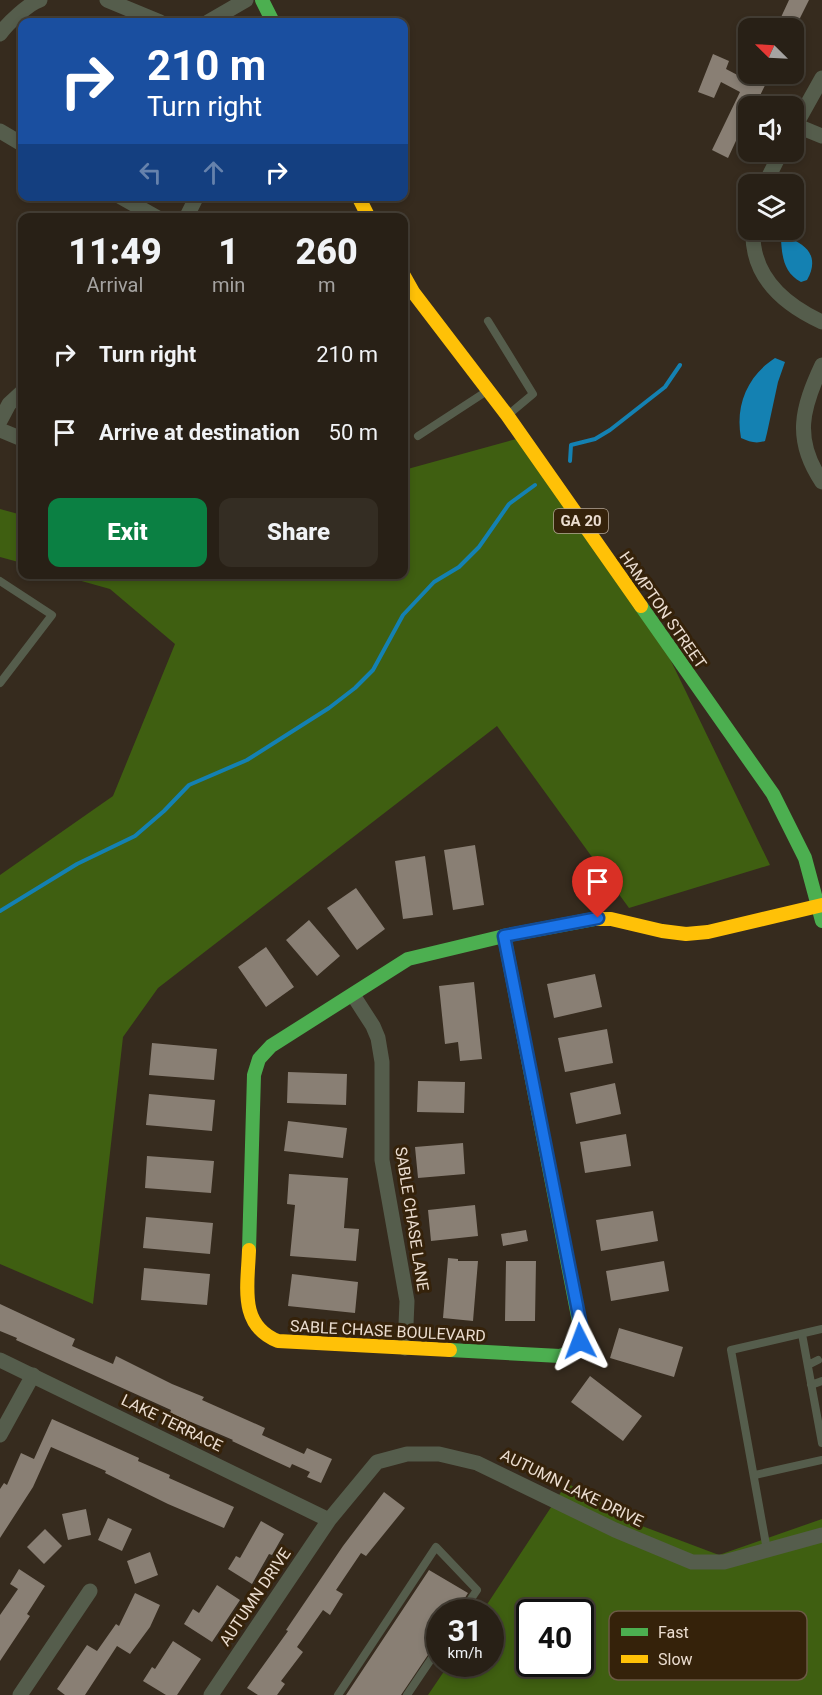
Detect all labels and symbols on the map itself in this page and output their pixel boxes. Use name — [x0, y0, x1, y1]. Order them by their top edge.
north arrow — [738, 18, 804, 84]
road number: GA 20 — [554, 509, 608, 533]
street label: HAMPTON STREET — [615, 548, 711, 673]
pin — [572, 856, 623, 918]
street label: SABLE CHASE LANE — [391, 1145, 433, 1293]
position arrow — [548, 1309, 612, 1373]
street label: SABLE CHASE BOULEVARD — [290, 1316, 486, 1346]
street label: LAKE TERRACE — [118, 1390, 226, 1456]
street label: AUTUMN LAKE DRIVE — [498, 1445, 646, 1531]
street label: AUTUMN DRIVE — [215, 1544, 295, 1650]
speed limit sign: 40 — [516, 1599, 594, 1677]
legend — [609, 1611, 807, 1680]
text: Fast — [658, 1623, 689, 1642]
text: Slow — [658, 1650, 693, 1669]

